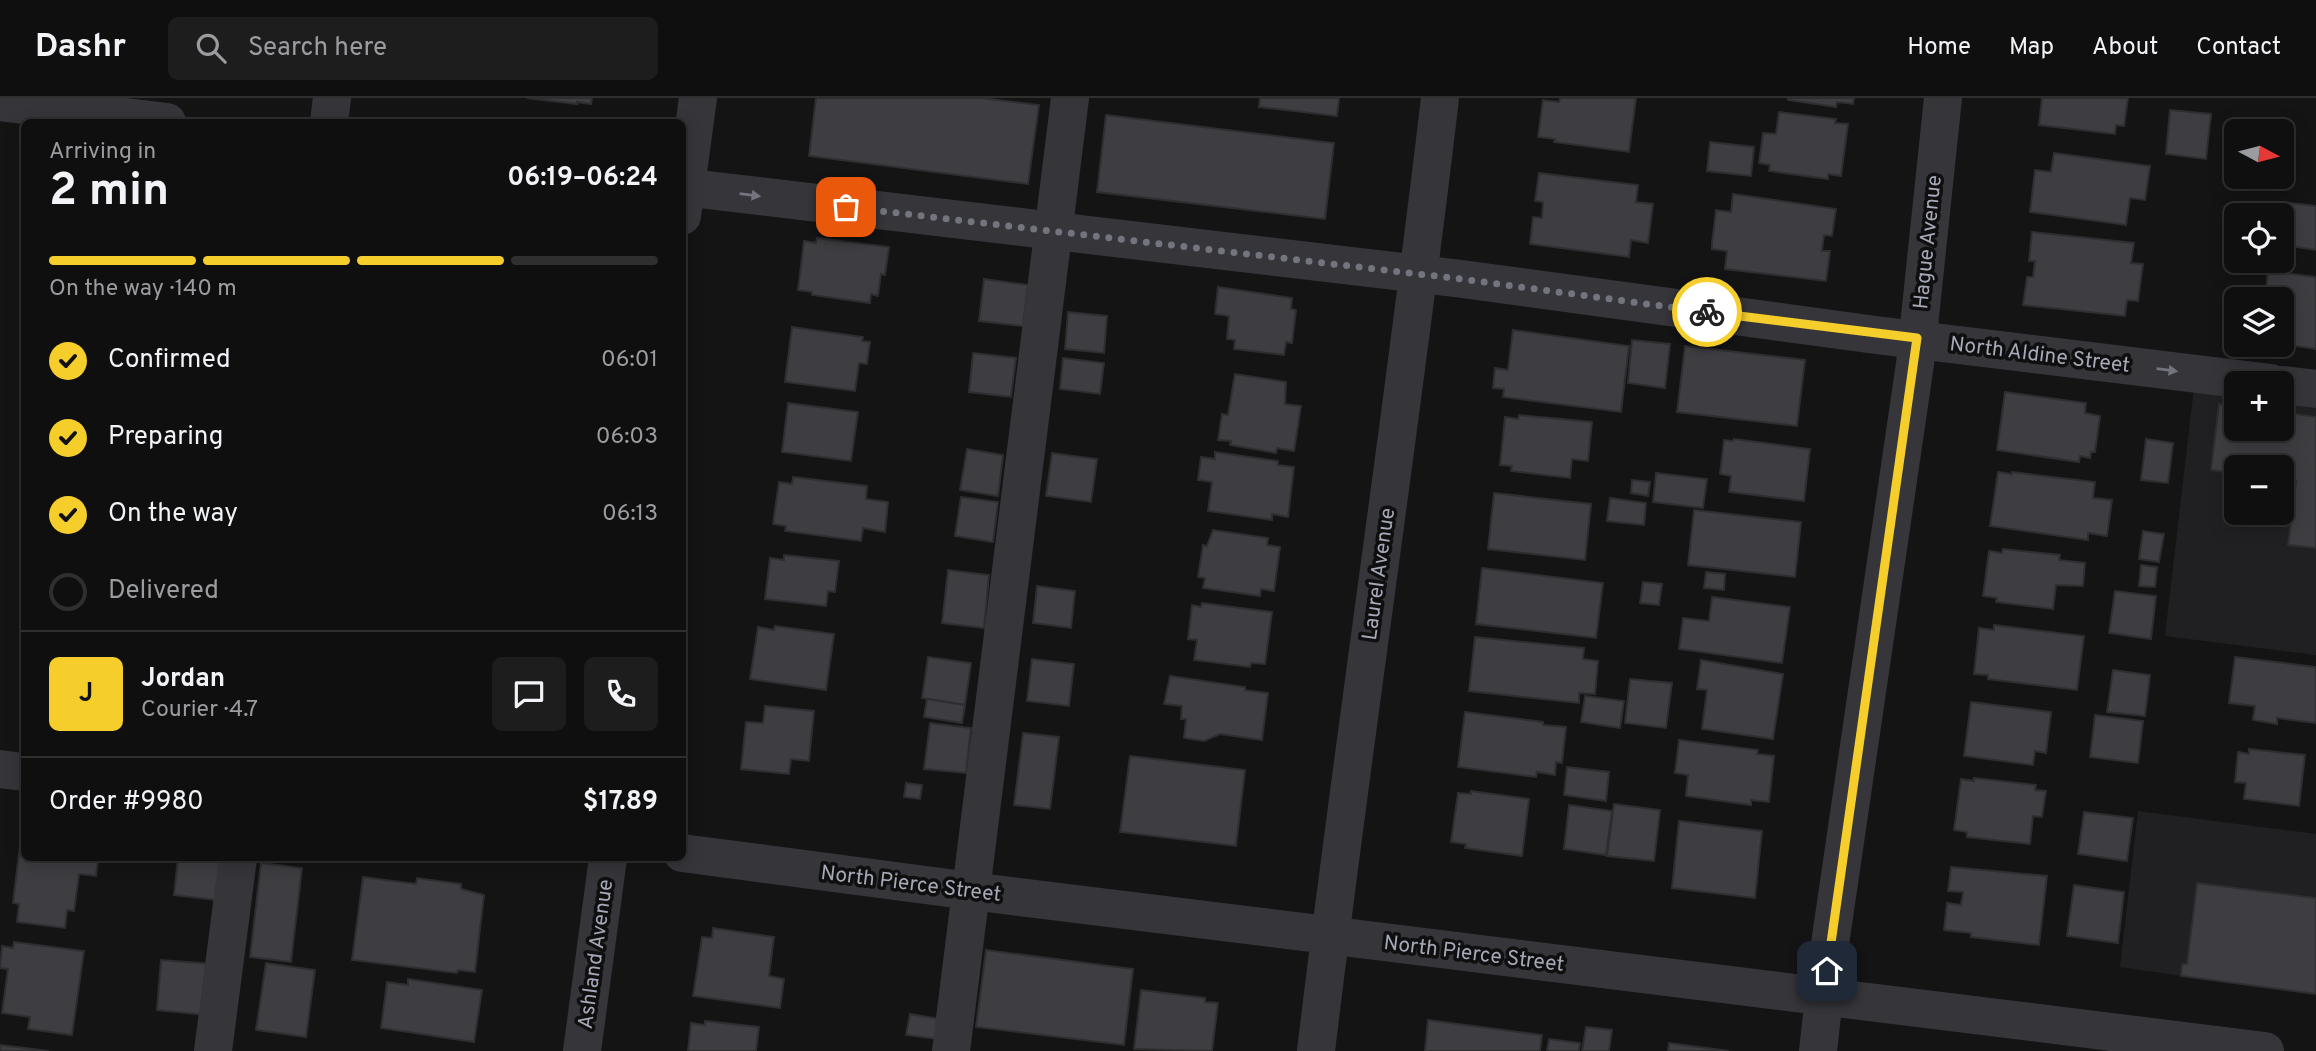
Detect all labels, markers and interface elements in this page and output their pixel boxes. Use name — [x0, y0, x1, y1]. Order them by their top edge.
search box — [168, 17, 658, 80]
text: Dashr — [35, 27, 126, 69]
icon: search — [192, 29, 230, 67]
text: Search here — [248, 32, 387, 65]
text: Home — [1907, 33, 1971, 63]
text: Map — [2009, 33, 2054, 63]
text: About — [2092, 33, 2158, 63]
text: Contact — [2196, 33, 2281, 63]
north arrow — [2224, 119, 2294, 189]
map controls — [2224, 119, 2294, 525]
text: Arriving in — [49, 138, 156, 167]
text: 06:19–06:24 — [507, 162, 658, 195]
text: 2 min — [49, 163, 169, 222]
street label: Hague Avenue — [1908, 174, 1949, 310]
pin — [816, 177, 876, 237]
icon: bag — [827, 188, 865, 226]
one-way arrow — [739, 190, 761, 201]
button: locate — [2224, 203, 2294, 273]
text: On the way · 140 m — [49, 275, 237, 304]
courier — [1672, 277, 1742, 347]
button: layers — [2224, 287, 2294, 357]
icon: bike — [1688, 293, 1726, 331]
street label: North Aldine Street — [1948, 331, 2132, 380]
icon: check — [49, 342, 87, 380]
text: Confirmed — [108, 344, 231, 377]
text: 06:01 — [601, 346, 658, 375]
one-way arrow — [2157, 365, 2179, 376]
button: + — [2224, 371, 2294, 441]
icon: check — [49, 419, 87, 457]
text: Preparing — [108, 421, 223, 454]
text: 06:03 — [596, 423, 658, 452]
button: − — [2224, 455, 2294, 525]
icon: check — [49, 496, 87, 534]
text: On the way — [108, 498, 238, 531]
text: 06:13 — [602, 500, 658, 529]
street label: Laurel Avenue — [1357, 506, 1402, 642]
text: Delivered — [108, 575, 219, 608]
button: chat — [492, 657, 566, 731]
button: phone — [584, 657, 658, 731]
text: Jordan — [141, 663, 225, 696]
text: J — [79, 678, 93, 711]
text: Courier · 4.7 — [141, 696, 258, 725]
text: Order #9980 — [49, 786, 204, 819]
text: $17.89 — [583, 786, 658, 819]
street label: North Pierce Street — [819, 860, 1003, 909]
street label: Ashland Avenue — [573, 878, 620, 1031]
street label: North Pierce Street — [1382, 930, 1566, 979]
pin — [1797, 941, 1857, 1001]
icon: home — [1808, 952, 1846, 990]

